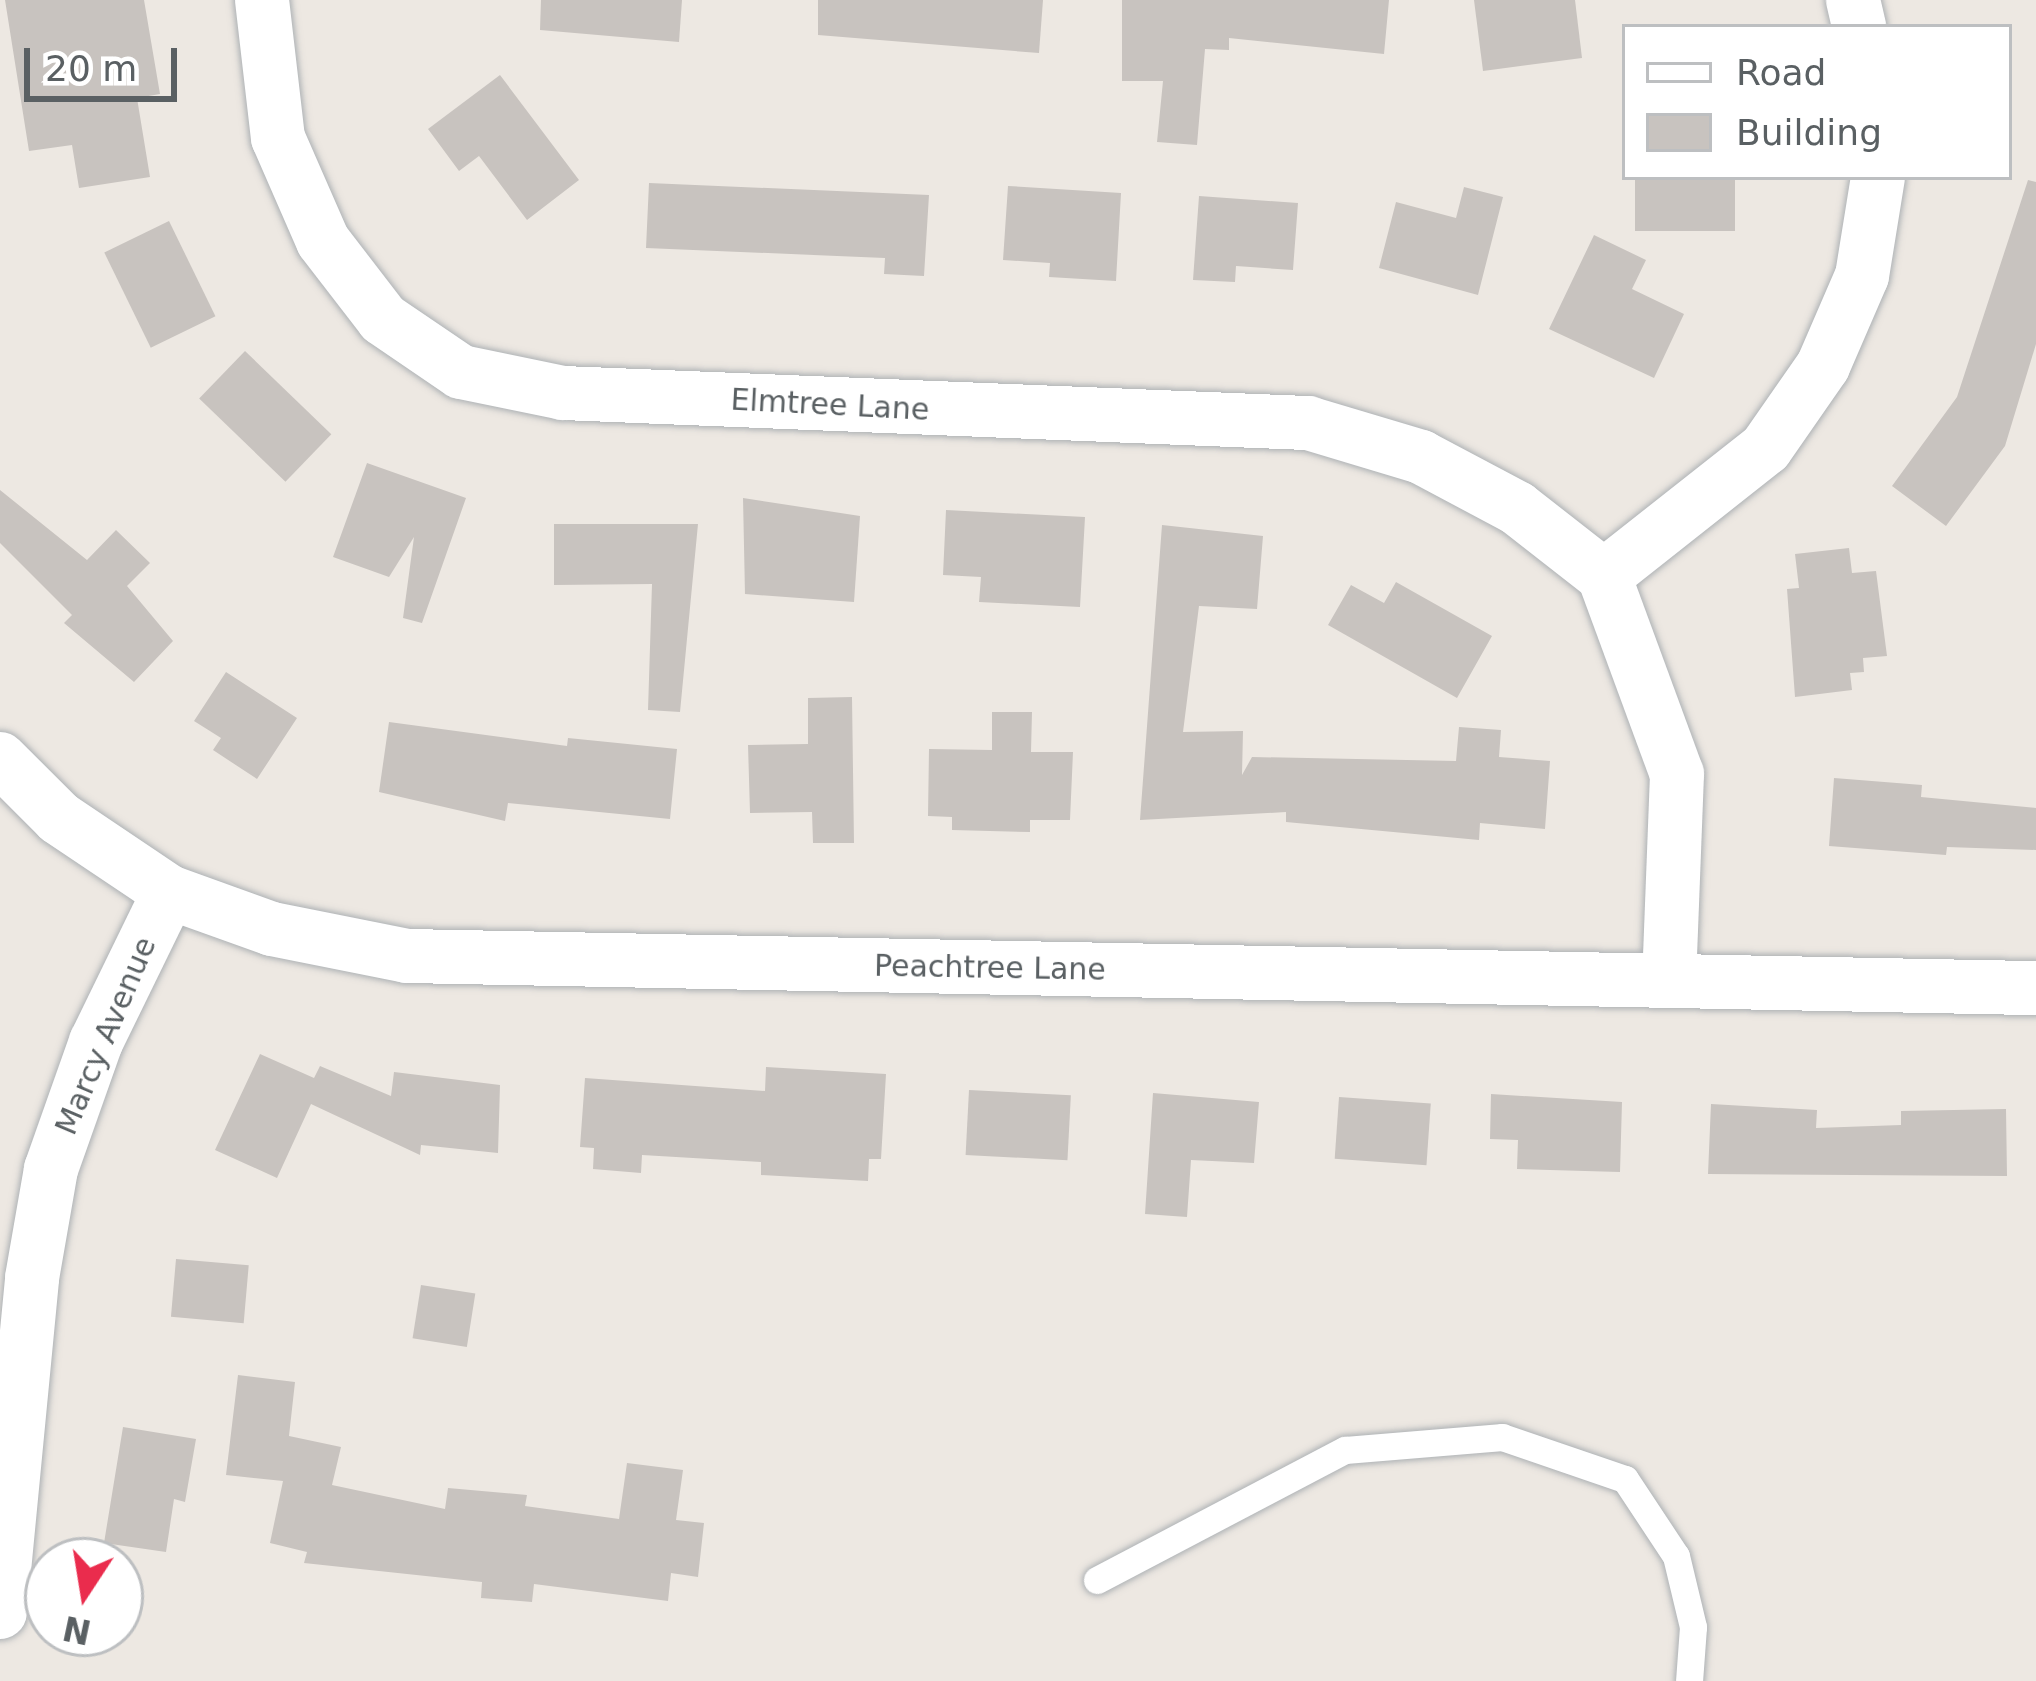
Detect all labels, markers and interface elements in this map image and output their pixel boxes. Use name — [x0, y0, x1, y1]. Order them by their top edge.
scale bar — [30, 24, 183, 98]
legend — [1622, 24, 2012, 180]
text: 20 m — [45, 48, 137, 89]
text: Road — [1736, 52, 1826, 93]
text: Building — [1736, 112, 1882, 153]
street label: Elmtree Lane — [730, 382, 930, 428]
street label: Marcy Avenue — [48, 932, 164, 1140]
street label: Peachtree Lane — [874, 948, 1106, 988]
north arrow — [24, 1537, 144, 1657]
text: N — [59, 1608, 95, 1652]

